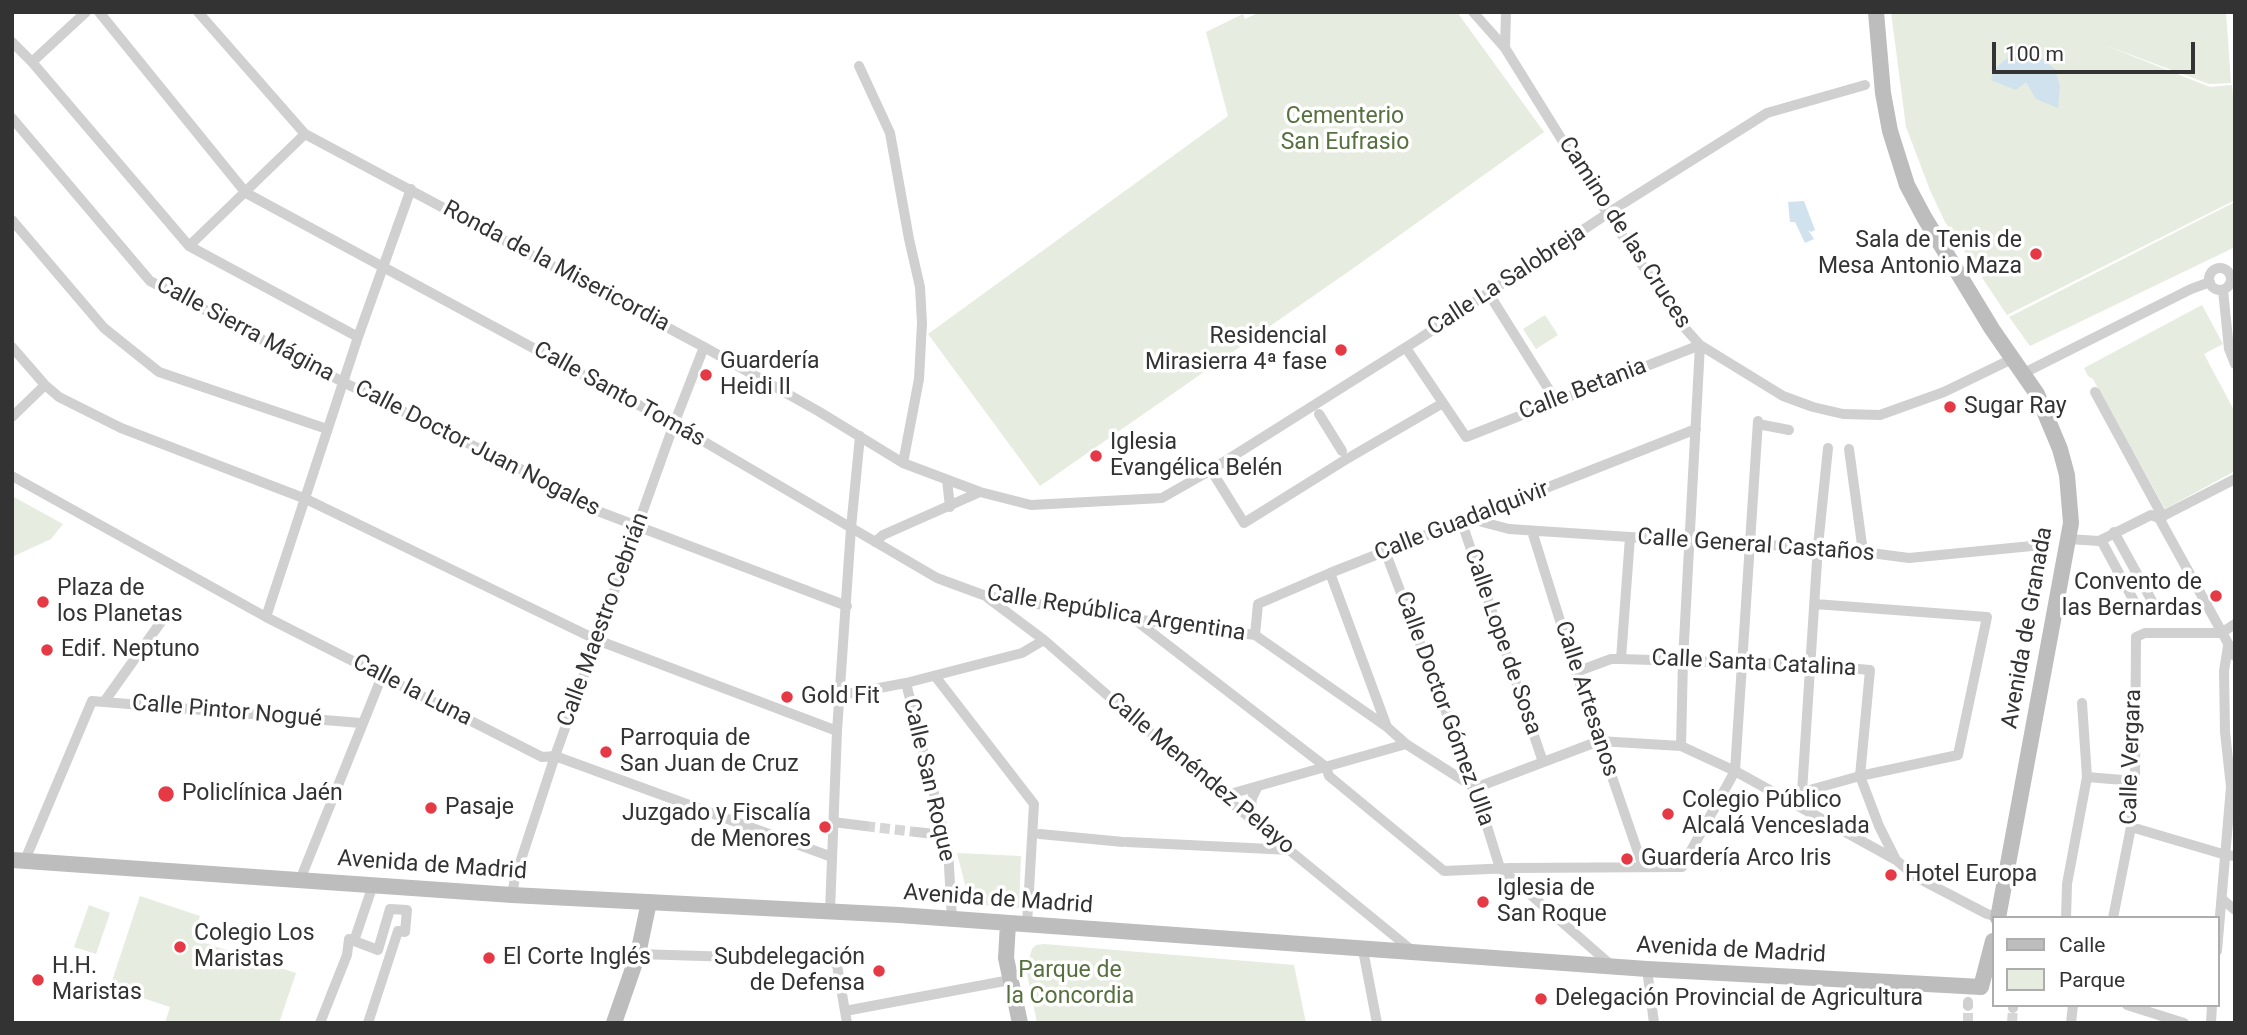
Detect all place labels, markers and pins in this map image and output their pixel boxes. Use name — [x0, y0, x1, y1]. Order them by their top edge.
place label: Sala de Tenis de Mesa Antonio Maza — [1818, 227, 2022, 281]
marker: Sala de Tenis de Mesa Antonio Maza — [2028, 246, 2044, 262]
place label: Residencial Mirasierra 4ª fase — [1145, 323, 1327, 377]
marker: Residencial Mirasierra 4ª fase — [1333, 342, 1349, 358]
place label: Guardería Heidi II — [720, 348, 820, 402]
marker: Guardería Heidi II — [698, 367, 714, 383]
place label: Sugar Ray — [1964, 393, 2067, 421]
marker: Sugar Ray — [1942, 399, 1958, 415]
place label: Iglesia Evangélica Belén — [1110, 429, 1283, 483]
marker: Iglesia Evangélica Belén — [1088, 448, 1104, 464]
place label: Convento de las Bernardas — [2062, 569, 2202, 623]
place label: Plaza de los Planetas — [57, 575, 183, 629]
marker: Convento de las Bernardas — [2208, 588, 2224, 604]
marker: Plaza de los Planetas — [35, 594, 51, 610]
place label: Edif. Neptuno — [61, 636, 200, 664]
marker: Edif. Neptuno — [39, 642, 55, 658]
place label: Gold Fit — [801, 683, 880, 711]
marker: Gold Fit — [779, 689, 795, 705]
place label: Parroquia de San Juan de Cruz — [620, 725, 799, 779]
marker: Parroquia de San Juan de Cruz — [598, 744, 614, 760]
place label: Policlínica Jaén — [182, 780, 343, 808]
marker: Policlínica Jaén — [156, 784, 176, 804]
place label: Colegio Público Alcalá Venceslada — [1682, 787, 1870, 841]
place label: Pasaje — [445, 794, 514, 822]
marker: Pasaje — [423, 800, 439, 816]
place label: Juzgado y Fiscalía de Menores — [622, 800, 811, 854]
marker: Colegio Público Alcalá Venceslada — [1660, 806, 1676, 822]
marker: Juzgado y Fiscalía de Menores — [817, 819, 833, 835]
place label: Guardería Arco Iris — [1641, 845, 1831, 873]
marker: Guardería Arco Iris — [1619, 851, 1635, 867]
place label: Hotel Europa — [1905, 861, 2037, 889]
marker: Hotel Europa — [1883, 867, 1899, 883]
place label: Iglesia de San Roque — [1497, 875, 1607, 929]
marker: Iglesia de San Roque — [1475, 894, 1491, 910]
place label: Colegio Los Maristas — [194, 920, 315, 974]
marker: Colegio Los Maristas — [172, 939, 188, 955]
place label: El Corte Inglés — [503, 944, 651, 972]
place label: Subdelegación de Defensa — [714, 944, 865, 998]
marker: El Corte Inglés — [481, 950, 497, 966]
place label: H.H. Maristas — [52, 953, 142, 1007]
marker: Subdelegación de Defensa — [871, 963, 887, 979]
marker: H.H. Maristas — [30, 972, 46, 988]
place label: Delegación Provincial de Agricultura — [1555, 985, 1923, 1013]
marker: Delegación Provincial de Agricultura — [1533, 991, 1549, 1007]

